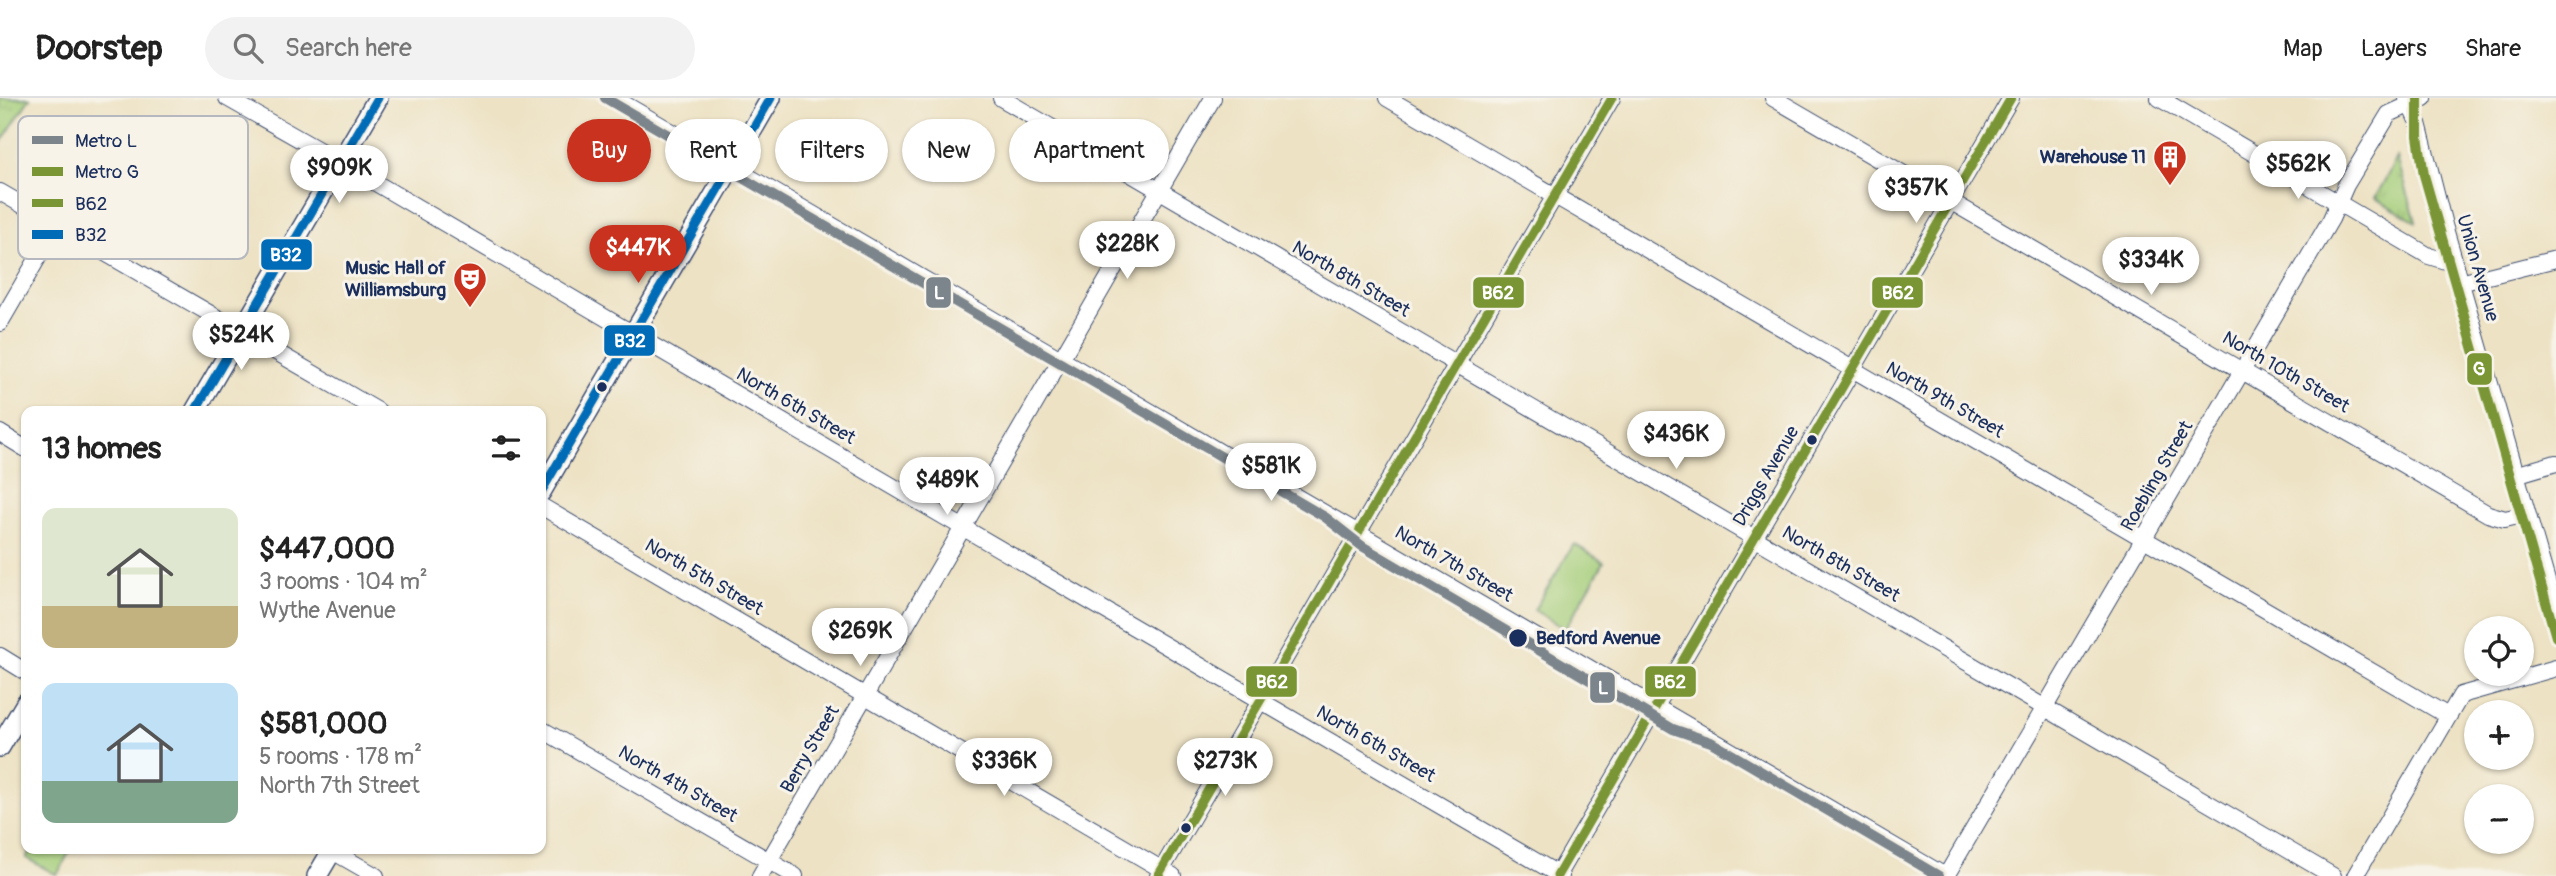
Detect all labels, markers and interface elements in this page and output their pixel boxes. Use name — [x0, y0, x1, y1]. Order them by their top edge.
search box — [205, 17, 695, 80]
text: Doorstep — [35, 28, 163, 69]
icon: search — [229, 29, 267, 67]
text: Search here — [285, 32, 412, 64]
text: Map — [2283, 34, 2323, 63]
text: Layers — [2361, 34, 2427, 63]
text: Share — [2465, 34, 2521, 63]
legend — [18, 116, 248, 259]
chip: Buy — [567, 119, 651, 182]
chip: Rent — [665, 119, 761, 182]
chip: Filters — [775, 119, 888, 182]
chip: New — [902, 119, 995, 182]
chip: Apartment — [1009, 119, 1169, 182]
text: Metro L — [75, 129, 137, 153]
building icon: Warehouse 11 — [2151, 138, 2189, 187]
pin: $562K — [2249, 141, 2347, 201]
place label: Warehouse 11 — [2040, 145, 2146, 169]
pin: $909K — [290, 146, 388, 205]
text: $562K — [2265, 149, 2331, 178]
text: $909K — [306, 153, 372, 182]
text: Metro G — [75, 160, 139, 184]
pin: $357K — [1867, 166, 1965, 225]
text: $357K — [1884, 173, 1948, 202]
text: B62 — [75, 192, 107, 216]
street label: Union Avenue — [2451, 212, 2505, 325]
pin: $228K — [1078, 222, 1176, 281]
text: B32 — [75, 223, 107, 247]
pin: $447K — [589, 226, 687, 285]
text: $228K — [1095, 229, 1159, 258]
text: $447K — [605, 233, 671, 262]
street label: North 8th Street — [1288, 236, 1415, 323]
line badge: B32 — [260, 238, 313, 271]
pin: $334K — [2102, 238, 2200, 297]
text: B32 — [270, 243, 302, 267]
text: $334K — [2118, 245, 2184, 274]
place label: Music Hall of Williamsburg — [345, 256, 446, 302]
theatre icon: Music Hall of Williamsburg — [451, 260, 489, 309]
line badge: L — [925, 276, 952, 309]
line badge: B62 — [1472, 276, 1525, 309]
line badge: B62 — [1871, 276, 1924, 309]
text: L — [934, 281, 945, 305]
text: B62 — [1482, 281, 1515, 305]
text: B62 — [1882, 281, 1915, 305]
pin: $524K — [192, 313, 290, 372]
text: $524K — [209, 320, 274, 349]
line badge: B32 — [603, 324, 656, 357]
street label: North 10th Street — [2218, 326, 2354, 418]
text: B32 — [614, 329, 646, 353]
line badge: G — [2466, 352, 2493, 386]
street label: North 9th Street — [1882, 356, 2009, 444]
text: G — [2473, 357, 2486, 381]
street label: North 6th Street — [732, 362, 860, 450]
unlabelled marker — [595, 380, 609, 394]
pin: $436K — [1627, 412, 1725, 471]
street label: Roebling Street — [2116, 416, 2198, 536]
text: $436K — [1643, 419, 1709, 448]
street label: Driggs Avenue — [1728, 421, 1805, 531]
icon: filters — [487, 429, 525, 467]
text: 13 homes — [42, 430, 161, 467]
unlabelled marker — [1805, 433, 1819, 447]
pin: $581K — [1222, 444, 1320, 503]
text: $581K — [1241, 451, 1301, 480]
pin: $489K — [898, 458, 996, 517]
text: $489K — [915, 465, 979, 494]
street label: North 7th Street — [1390, 520, 1518, 608]
street label: North 8th Street — [1778, 521, 1905, 608]
text: $447,000 — [259, 530, 395, 567]
street label: North 5th Street — [640, 533, 768, 621]
icon: home — [98, 536, 182, 620]
text: 3 rooms · 104 m² — [259, 567, 428, 596]
text: Wythe Avenue — [259, 596, 396, 625]
pin: $269K — [811, 608, 909, 668]
text: $269K — [828, 616, 892, 645]
map controls — [2464, 616, 2534, 854]
button: locate — [2464, 616, 2534, 686]
place label: Bedford Avenue — [1536, 626, 1661, 650]
marker: Bedford Avenue — [1507, 627, 1529, 649]
line badge: B62 — [1245, 665, 1298, 698]
line badge: B62 — [1644, 665, 1697, 698]
text: B62 — [1256, 670, 1289, 694]
text: B62 — [1654, 670, 1687, 694]
line badge: L — [1589, 671, 1616, 704]
text: L — [1598, 676, 1609, 700]
street label: North 6th Street — [1312, 700, 1440, 788]
button: + — [2464, 700, 2534, 770]
street label: Berry Street — [775, 701, 845, 797]
text: $581,000 — [259, 705, 387, 742]
icon: home — [98, 711, 182, 795]
pin: $336K — [955, 738, 1053, 798]
pin: $273K — [1176, 738, 1274, 798]
street label: North 4th Street — [614, 740, 742, 828]
text: 5 rooms · 178 m² — [259, 742, 422, 771]
text: $336K — [971, 746, 1037, 775]
text: $273K — [1193, 746, 1257, 775]
text: North 7th Street — [259, 771, 420, 800]
button: − — [2464, 784, 2534, 854]
unlabelled marker — [1179, 821, 1193, 835]

